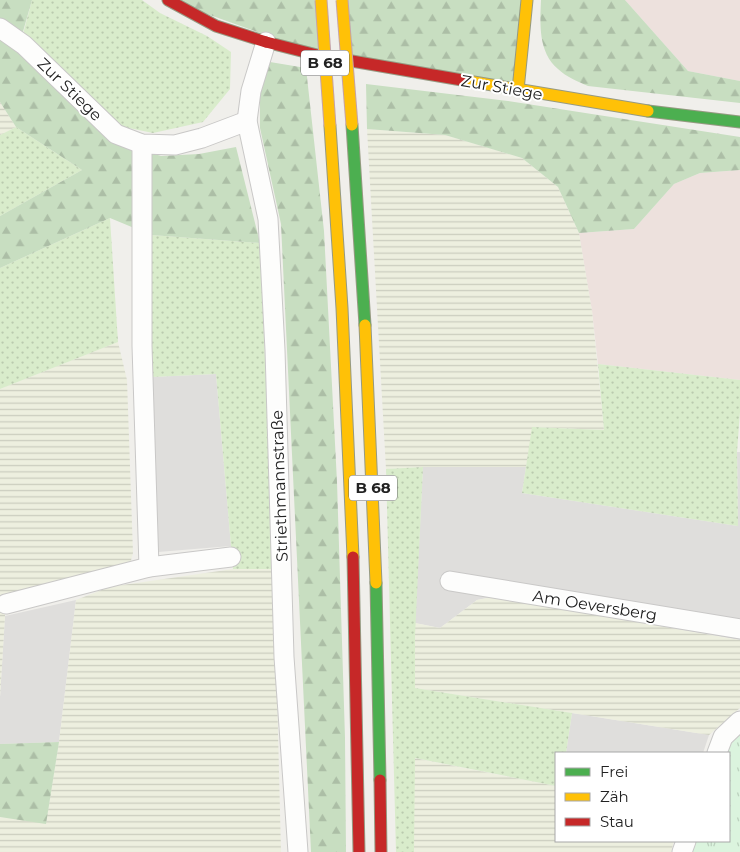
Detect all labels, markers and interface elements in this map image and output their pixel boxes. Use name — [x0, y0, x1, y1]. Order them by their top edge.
road number: B 68 — [301, 50, 349, 76]
street label: Zur Stiege — [33, 54, 106, 125]
street label: Zur Stiege — [460, 71, 544, 104]
street label: Striethmannstraße — [267, 410, 292, 562]
road number: B 68 — [349, 476, 397, 500]
street label: Am Oeversberg — [531, 586, 658, 625]
legend — [555, 752, 730, 842]
text: Frei — [600, 762, 628, 781]
text: Zäh — [600, 787, 629, 806]
text: Stau — [600, 812, 634, 831]

